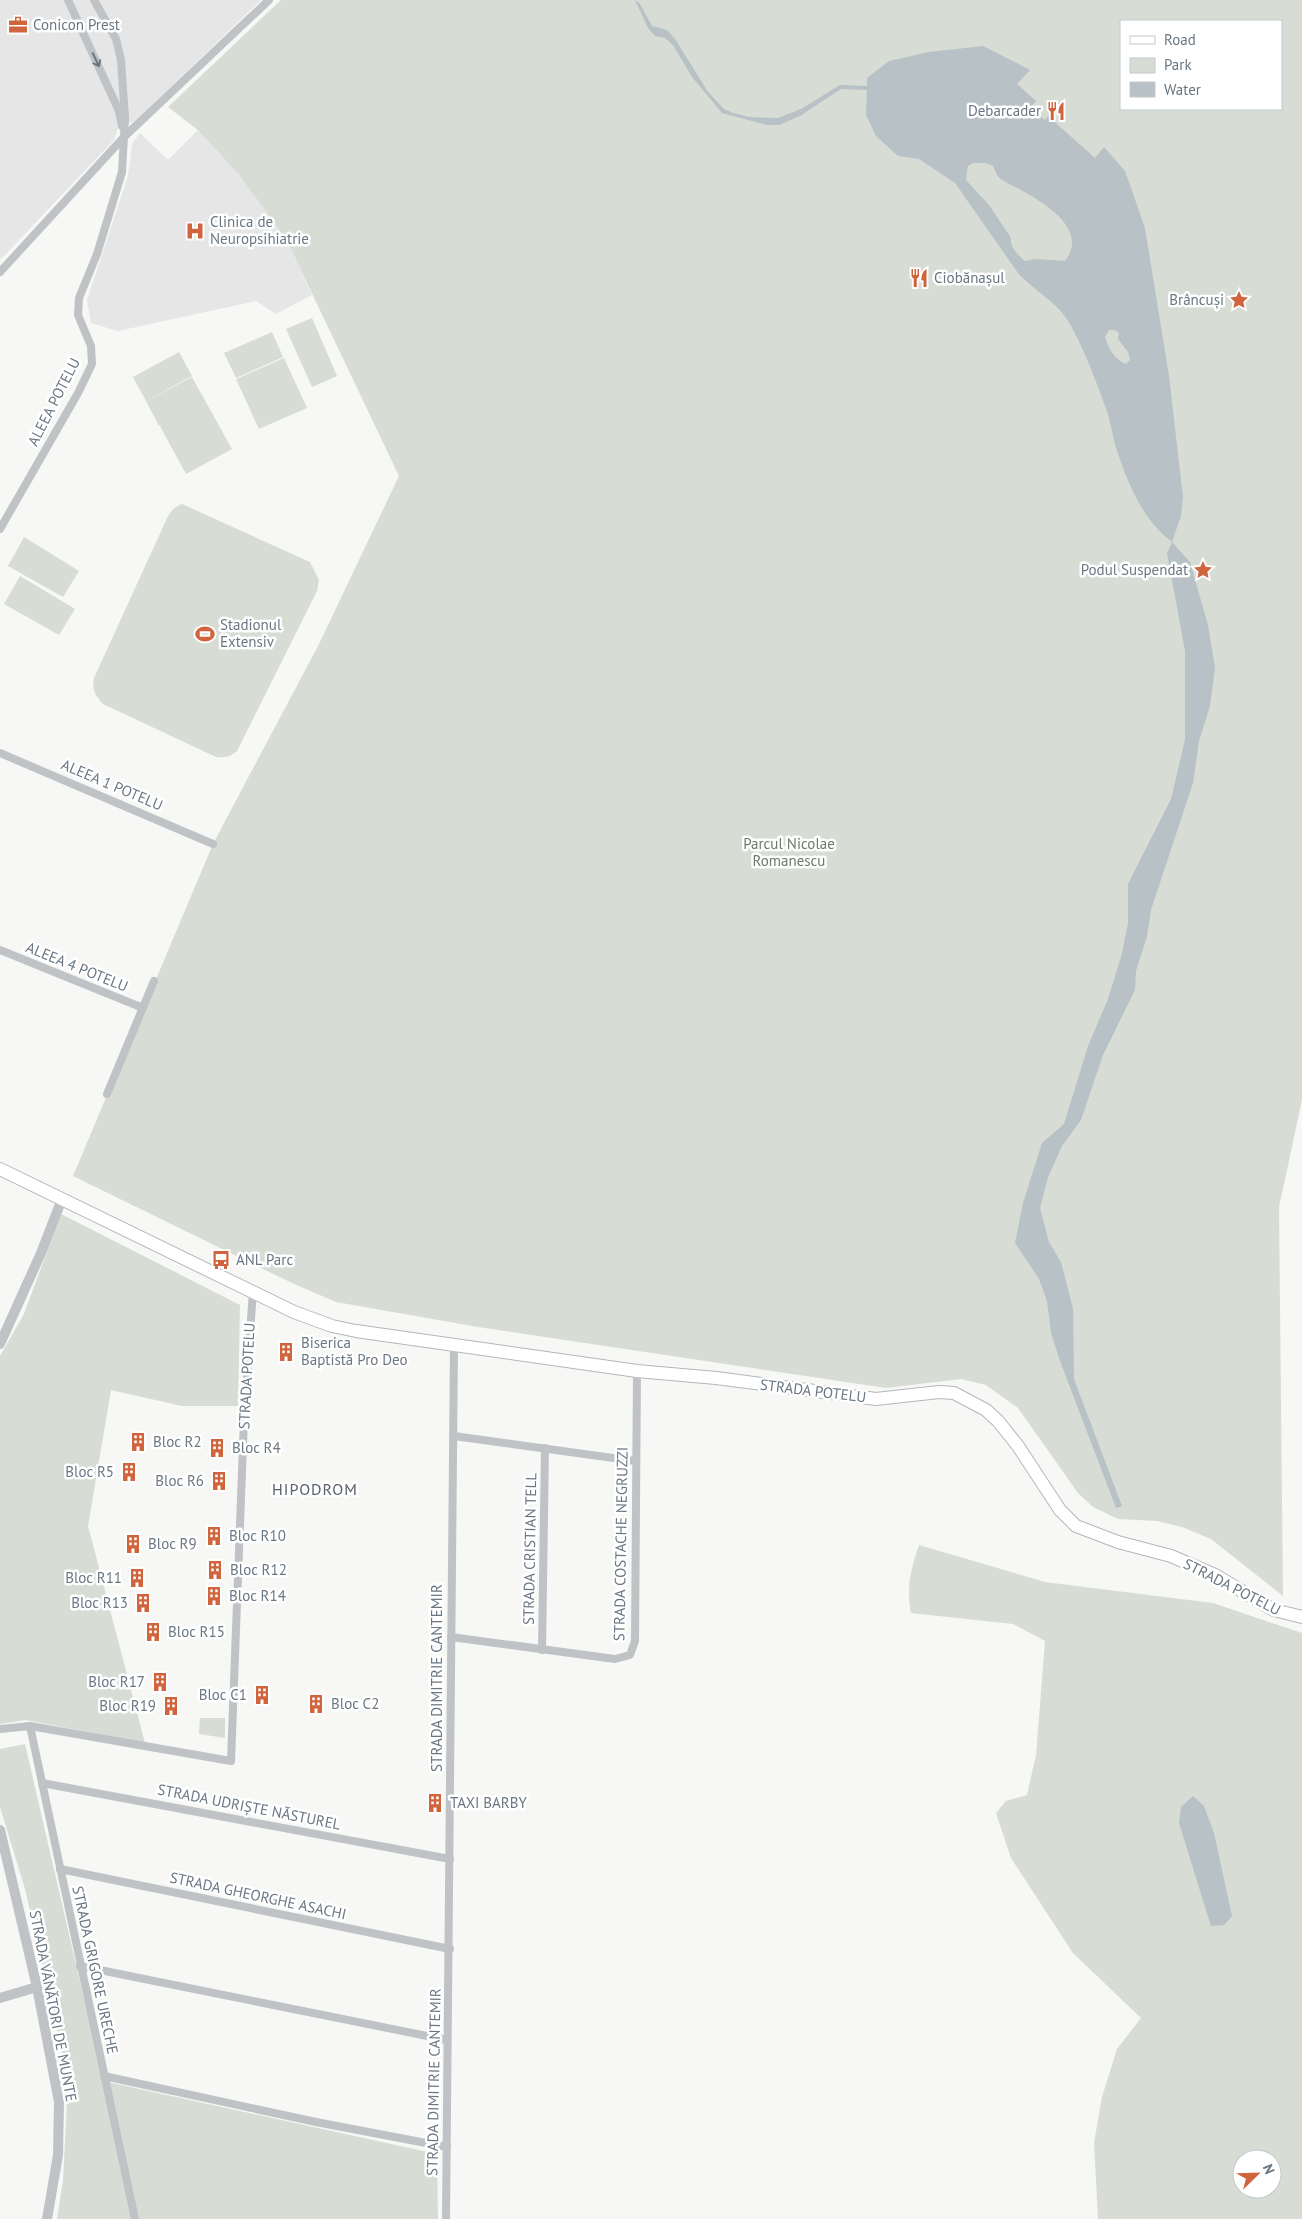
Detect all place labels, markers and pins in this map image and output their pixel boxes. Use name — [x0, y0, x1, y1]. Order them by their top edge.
office icon: Conicon Prest — [7, 14, 29, 36]
place label: Conicon Prest — [33, 15, 120, 34]
restaurant icon: Debarcader — [1045, 100, 1067, 122]
place label: Debarcader — [968, 101, 1041, 120]
place label: Clinica de Neuropsihiatrie — [210, 212, 309, 248]
hospital icon: Clinica de Neuropsihiatrie — [184, 220, 206, 242]
restaurant icon: Ciobănașul — [908, 267, 930, 289]
place label: Ciobănașul — [934, 268, 1005, 287]
place icon: Brâncuși — [1228, 289, 1250, 311]
place label: Brâncuși — [1169, 290, 1224, 309]
place icon: Podul Suspendat — [1192, 559, 1214, 581]
place label: Podul Suspendat — [1081, 560, 1188, 579]
place label: Stadionul Extensiv — [220, 615, 282, 651]
sports icon: Stadionul Extensiv — [194, 623, 216, 645]
bus stop icon: ANL Parc — [210, 1249, 232, 1271]
place label: ANL Parc — [236, 1250, 293, 1269]
place label: Biserica Baptistă Pro Deo — [301, 1333, 408, 1369]
building icon: Biserica Baptistă Pro Deo — [275, 1341, 297, 1363]
building icon: Bloc R2 — [127, 1431, 149, 1453]
place label: Bloc R2 — [153, 1432, 202, 1451]
building icon: Bloc R4 — [206, 1437, 228, 1459]
place label: Bloc R4 — [232, 1438, 281, 1457]
building icon: Bloc R5 — [118, 1461, 140, 1483]
place label: Bloc R5 — [65, 1462, 114, 1481]
building icon: Bloc R6 — [208, 1470, 230, 1492]
place label: Bloc R6 — [155, 1471, 204, 1490]
building icon: Bloc R10 — [203, 1525, 225, 1547]
place label: Bloc R10 — [229, 1526, 286, 1545]
building icon: Bloc R9 — [122, 1533, 144, 1555]
place label: Bloc R9 — [148, 1534, 197, 1553]
building icon: Bloc R12 — [204, 1559, 226, 1581]
place label: Bloc R12 — [230, 1560, 287, 1579]
building icon: Bloc R11 — [126, 1567, 148, 1589]
place label: Bloc R11 — [65, 1568, 122, 1587]
building icon: Bloc R14 — [203, 1585, 225, 1607]
place label: Bloc R14 — [229, 1586, 286, 1605]
building icon: Bloc R13 — [132, 1592, 154, 1614]
place label: Bloc R13 — [71, 1593, 128, 1612]
building icon: Bloc R15 — [142, 1621, 164, 1643]
place label: Bloc R15 — [168, 1622, 225, 1641]
building icon: Bloc R17 — [149, 1671, 171, 1693]
place label: Bloc R17 — [88, 1672, 145, 1691]
building icon: Bloc C1 — [251, 1684, 273, 1706]
place label: Bloc C1 — [199, 1685, 247, 1704]
building icon: Bloc C2 — [305, 1693, 327, 1715]
place label: Bloc C2 — [331, 1694, 379, 1713]
building icon: Bloc R19 — [160, 1695, 182, 1717]
place label: Bloc R19 — [99, 1696, 156, 1715]
building icon: TAXI BARBY — [424, 1792, 446, 1814]
place label: TAXI BARBY — [450, 1793, 528, 1812]

